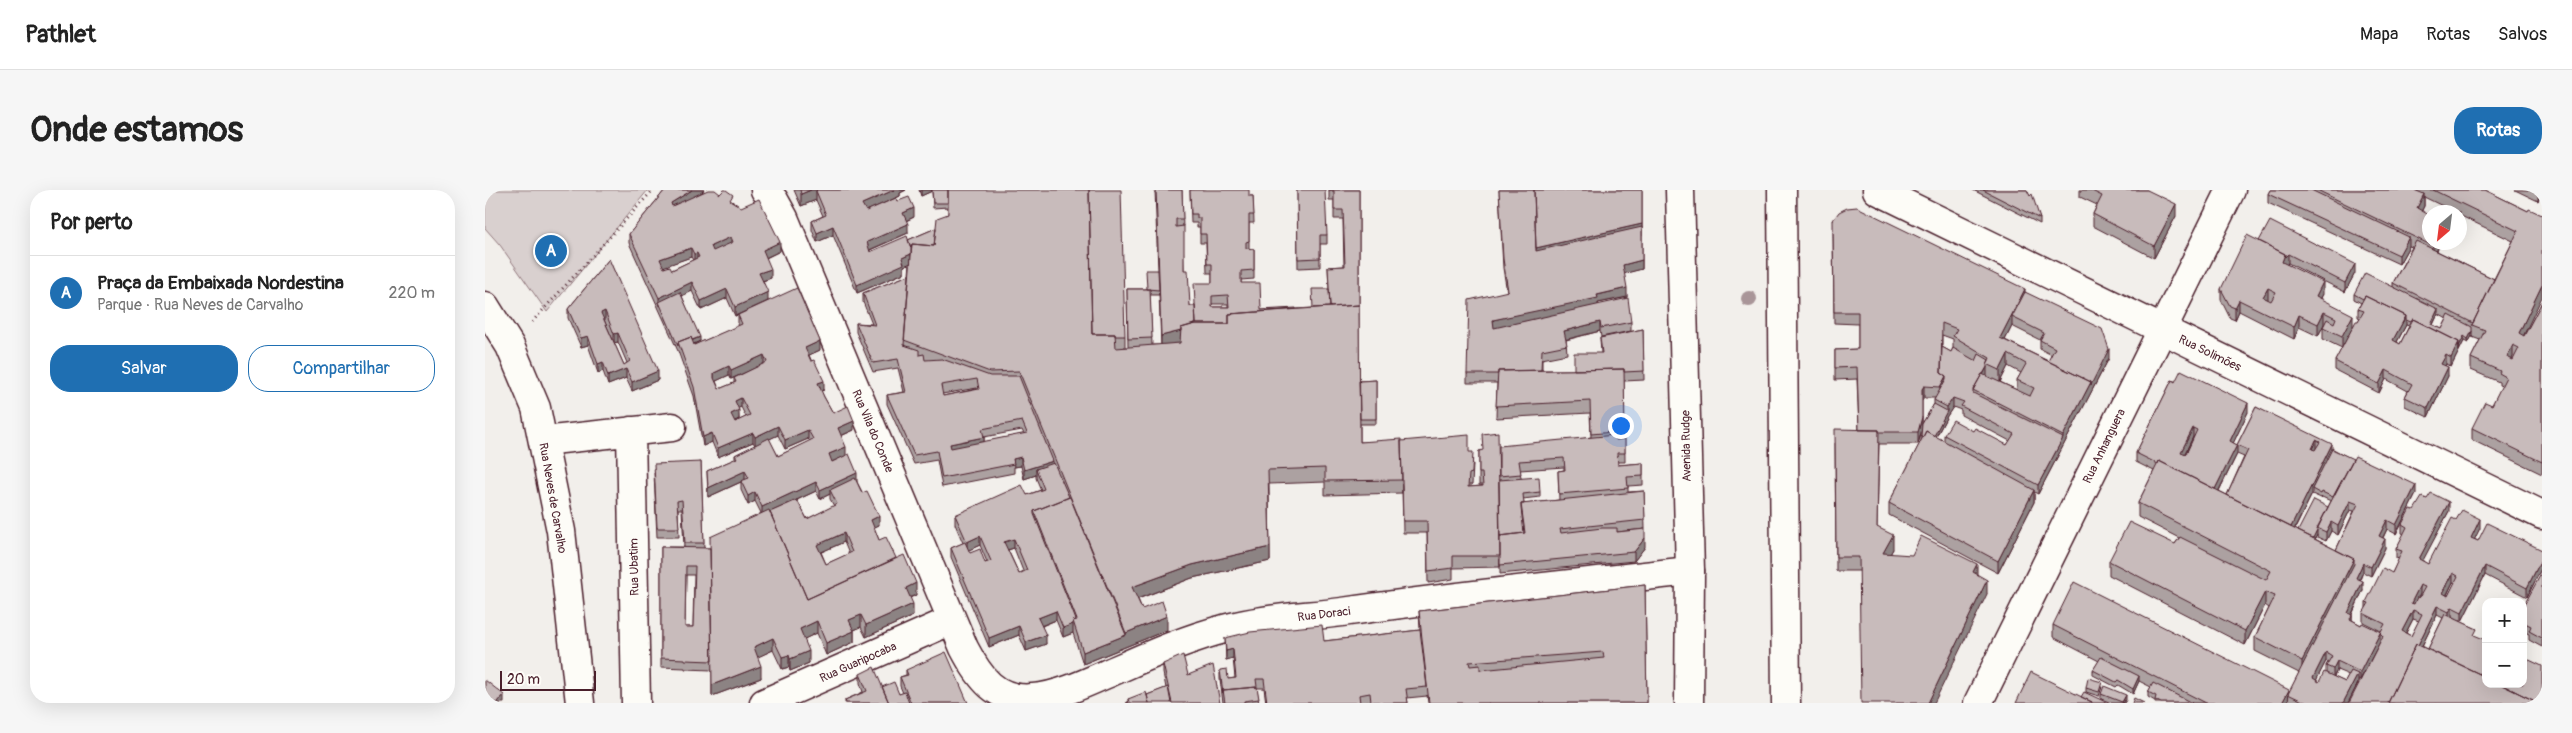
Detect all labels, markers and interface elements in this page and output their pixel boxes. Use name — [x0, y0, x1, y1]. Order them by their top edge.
text: Pathlet — [25, 20, 96, 49]
text: Mapa — [2360, 23, 2398, 46]
text: Rotas — [2426, 23, 2470, 46]
text: Salvos — [2498, 23, 2547, 46]
button: Rotas — [2454, 107, 2542, 154]
text: Onde estamos — [30, 108, 243, 152]
north arrow — [2422, 205, 2467, 250]
text: Por perto — [50, 209, 132, 236]
pin: A — [535, 232, 567, 270]
text: Praça da Embaixada Nordestina — [97, 271, 344, 295]
text: A — [61, 283, 71, 303]
text: 220 m — [389, 283, 435, 303]
text: Parque · Rua Neves de Carvalho — [97, 295, 303, 315]
street label: Rua Solimões — [2176, 332, 2244, 375]
button: Salvar — [50, 345, 238, 392]
button: Compartilhar — [248, 345, 435, 392]
street label: Rua Vila do Conde — [848, 387, 897, 475]
street label: Rua Anhanguera — [2080, 406, 2129, 486]
street label: Avenida Rudge — [1678, 410, 1695, 482]
your location — [1608, 413, 1634, 439]
street label: Rua Neves de Carvalho — [535, 442, 570, 555]
street label: Rua Ubatim — [626, 538, 643, 596]
map controls — [2482, 598, 2527, 688]
button: + — [2482, 598, 2527, 643]
street label: Rua Doraci — [1297, 604, 1351, 625]
street label: Rua Guaripocaba — [818, 639, 899, 686]
button: − — [2482, 643, 2527, 688]
scale bar — [500, 668, 596, 691]
text: 20 m — [507, 671, 540, 688]

